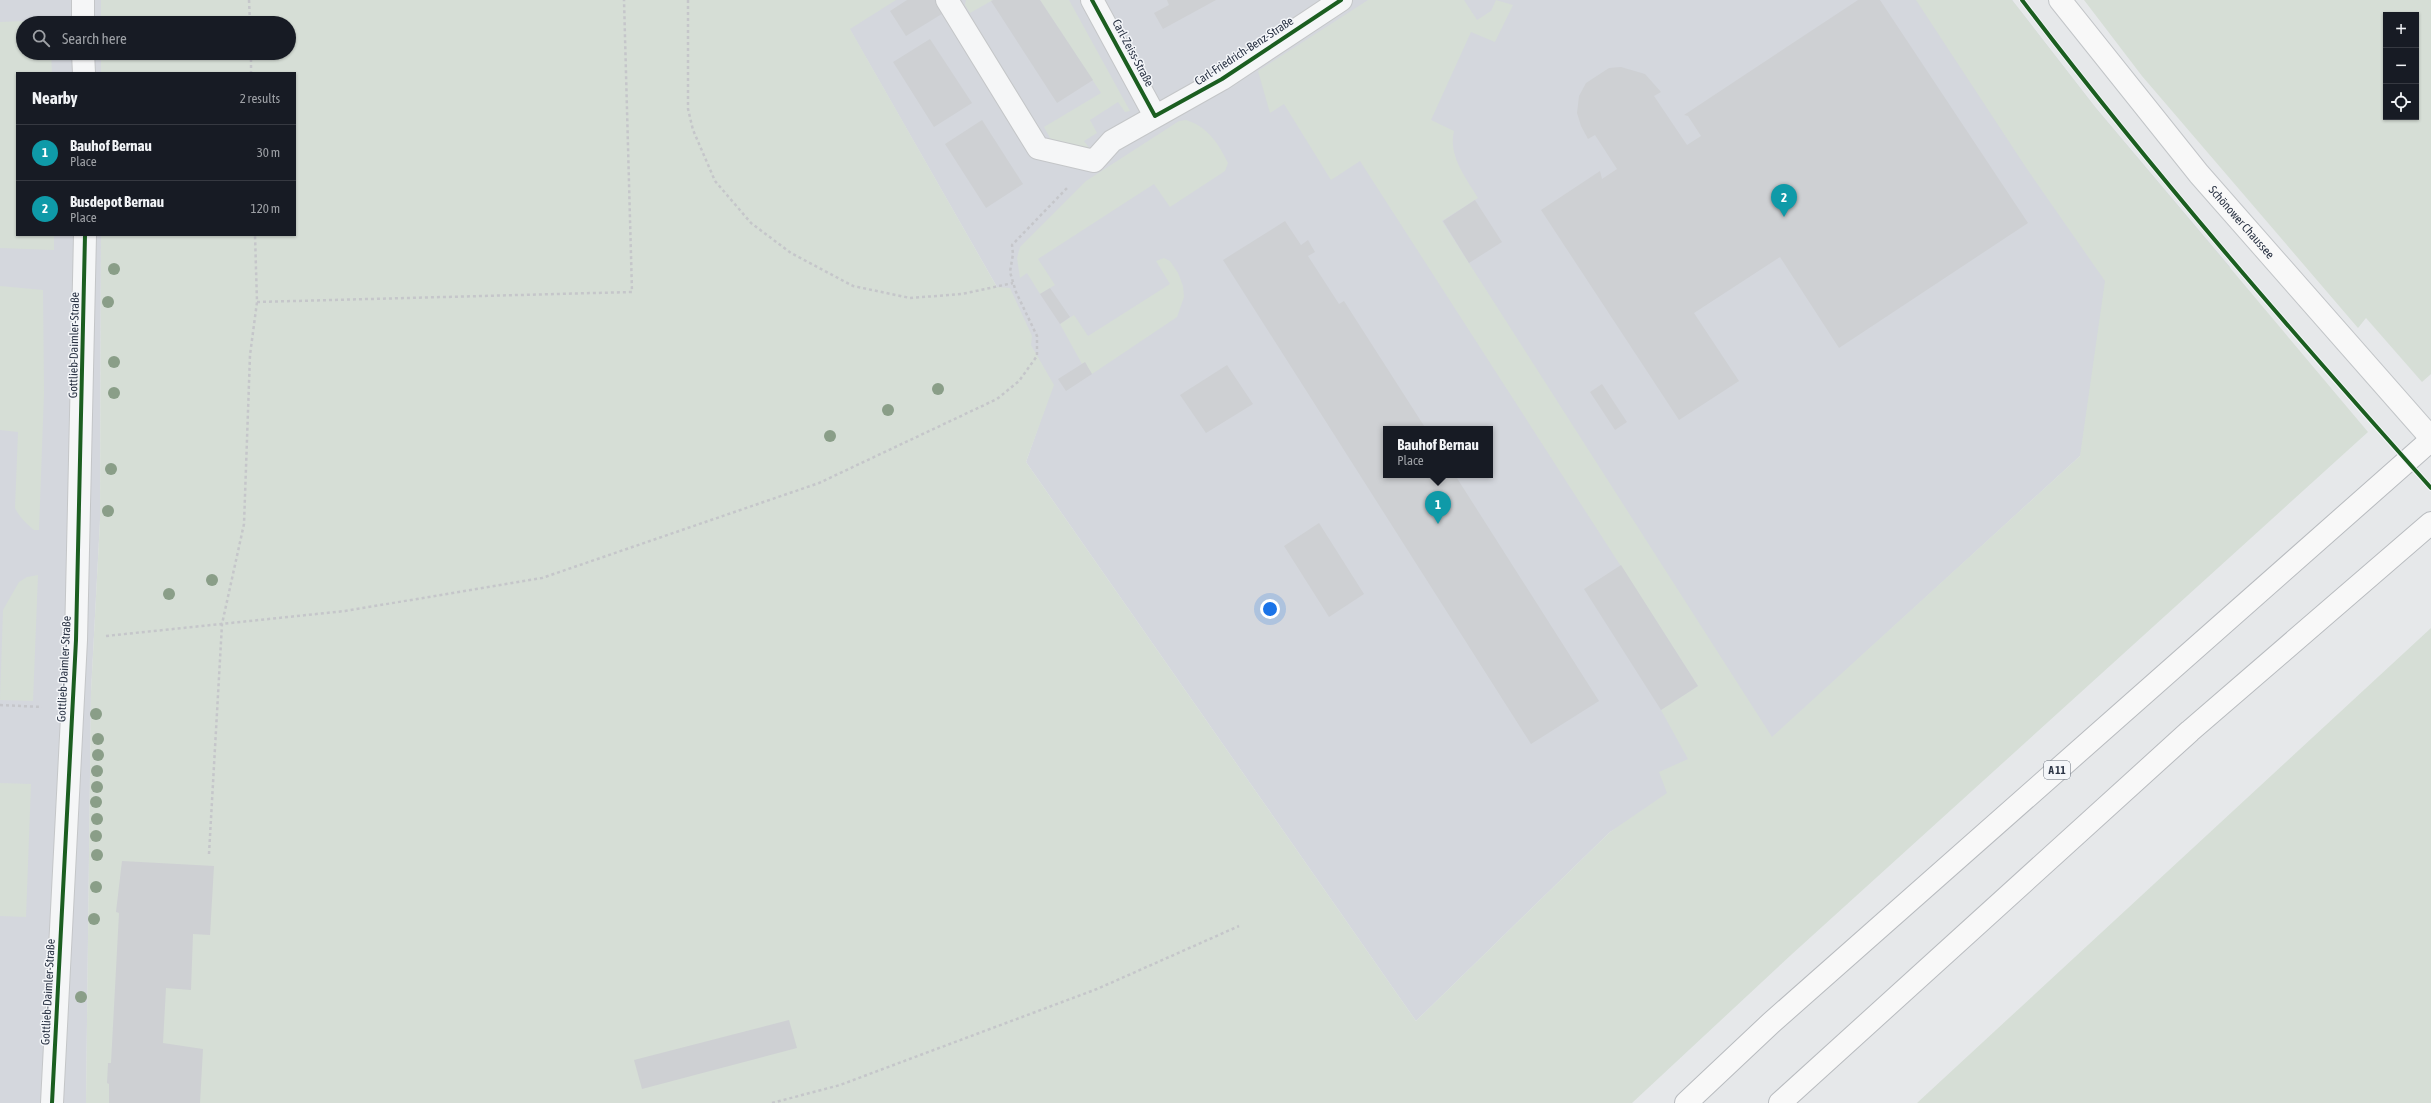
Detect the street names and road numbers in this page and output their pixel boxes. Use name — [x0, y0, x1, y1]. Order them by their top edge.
street label: Carl-Friedrich-Benz-Straße — [1192, 14, 1296, 88]
street label: Carl-Zeiss-Straße — [1109, 17, 1157, 89]
street label: Schönower Chaussee — [2206, 183, 2277, 261]
street label: Gottlieb-Daimler-Straße — [66, 292, 82, 398]
street label: Gottlieb-Daimler-Straße — [54, 616, 74, 722]
road number: A 11 — [2044, 761, 2070, 779]
street label: Gottlieb-Daimler-Straße — [38, 939, 58, 1045]

